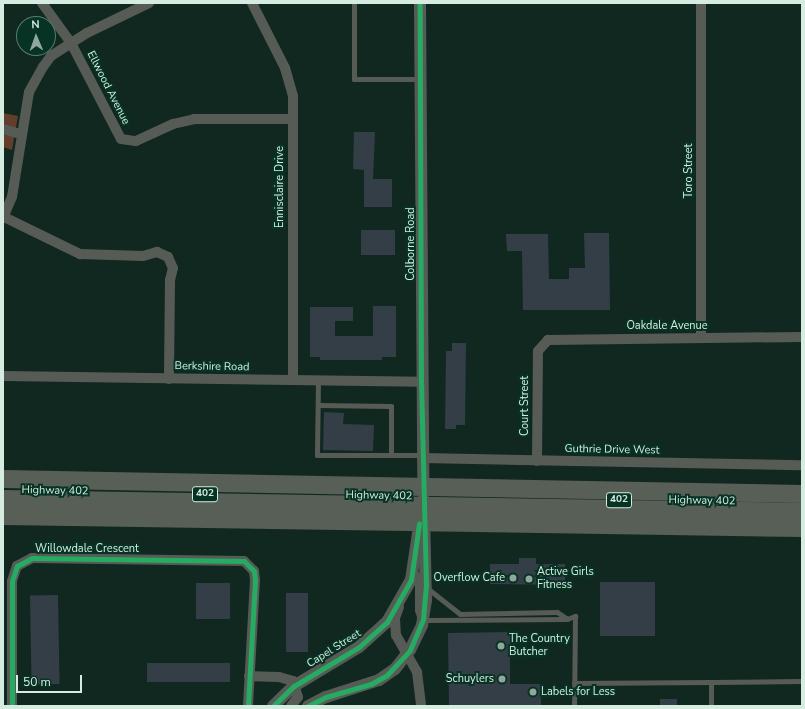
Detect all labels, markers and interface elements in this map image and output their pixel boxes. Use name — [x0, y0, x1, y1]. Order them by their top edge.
north arrow — [16, 16, 56, 56]
text: N — [31, 17, 40, 32]
street label: Ellwood Avenue — [84, 49, 132, 127]
street label: Toro Street — [682, 144, 696, 198]
street label: Ennisclaire Drive — [273, 146, 287, 228]
street label: Colborne Road — [404, 207, 418, 281]
street label: Oakdale Avenue — [626, 319, 708, 333]
street label: Berkshire Road — [174, 360, 250, 374]
street label: Court Street — [518, 376, 532, 436]
street label: Guthrie Drive West — [565, 443, 659, 457]
street label: Highway 402 — [22, 484, 88, 498]
road number: 402 — [192, 486, 218, 502]
street label: Highway 402 — [346, 489, 412, 503]
road number: 402 — [606, 492, 632, 508]
street label: Highway 402 — [669, 494, 735, 508]
street label: Willowdale Crescent — [35, 542, 139, 556]
place label: Active Girls Fitness — [537, 566, 594, 592]
place label: Overflow Cafe — [434, 571, 505, 585]
marker: Overflow Cafe — [508, 573, 518, 583]
marker: Active Girls Fitness — [524, 574, 534, 584]
street label: Capel Street — [304, 627, 364, 671]
place label: The Country Butcher — [509, 633, 570, 659]
marker: The Country Butcher — [496, 641, 506, 651]
scale bar — [18, 667, 84, 693]
place label: Schuylers — [446, 672, 494, 686]
text: 50 m — [23, 674, 51, 690]
marker: Schuylers — [497, 674, 507, 684]
place label: Labels for Less — [541, 685, 615, 699]
marker: Labels for Less — [528, 687, 538, 697]

